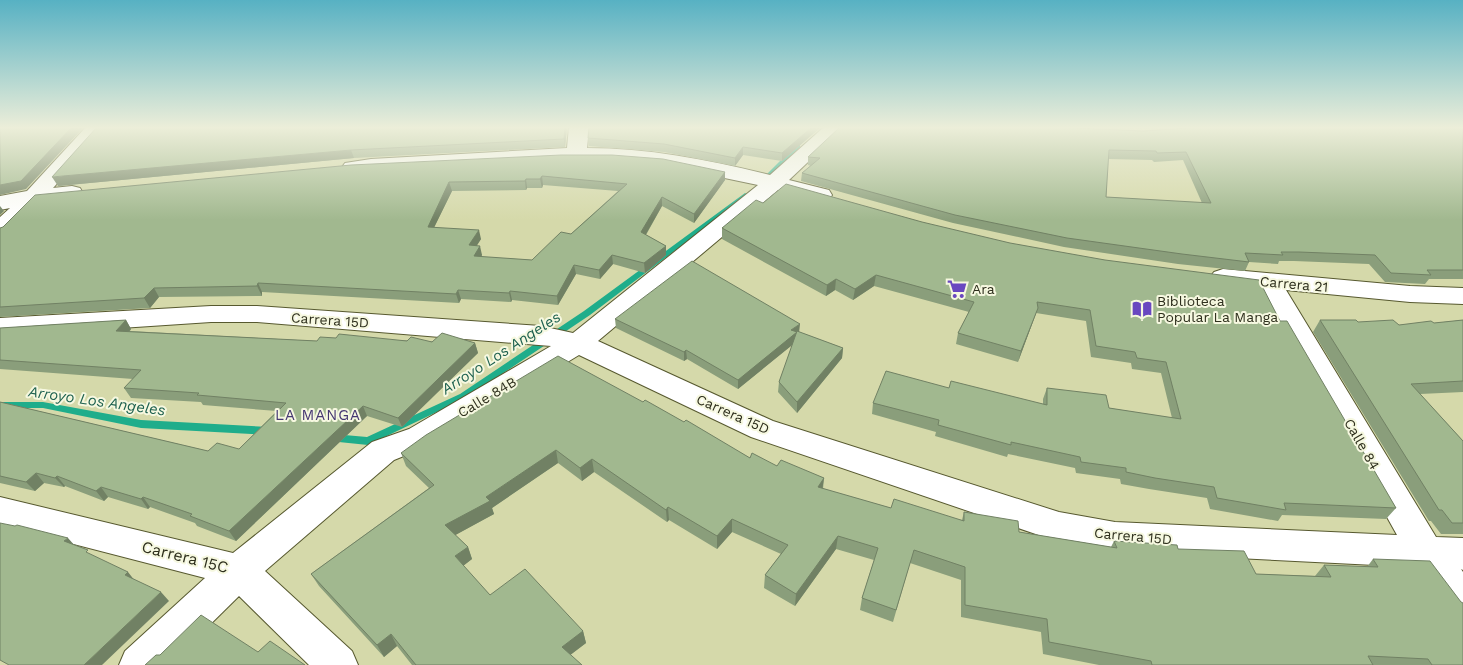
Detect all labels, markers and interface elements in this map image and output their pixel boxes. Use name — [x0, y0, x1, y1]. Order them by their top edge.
street label: Carrera 21 — [1259, 273, 1329, 295]
supermarket icon: Ara — [946, 278, 968, 300]
place label: Ara — [972, 281, 995, 297]
place label: Biblioteca Popular La Manga — [1157, 293, 1278, 325]
library icon: Biblioteca Popular La Manga — [1131, 298, 1153, 320]
water label: Arroyo Los Angeles — [437, 308, 564, 399]
street label: Carrera 15D — [290, 309, 370, 331]
street label: Calle 84B — [455, 373, 519, 421]
water label: Arroyo Los Angeles — [26, 382, 167, 420]
street label: Carrera 15D — [694, 391, 772, 437]
district label: LA MANGA — [275, 406, 361, 424]
street label: Calle 84 — [1341, 416, 1383, 472]
street label: Carrera 15D — [1093, 525, 1173, 547]
street label: Carrera 15C — [140, 537, 230, 577]

